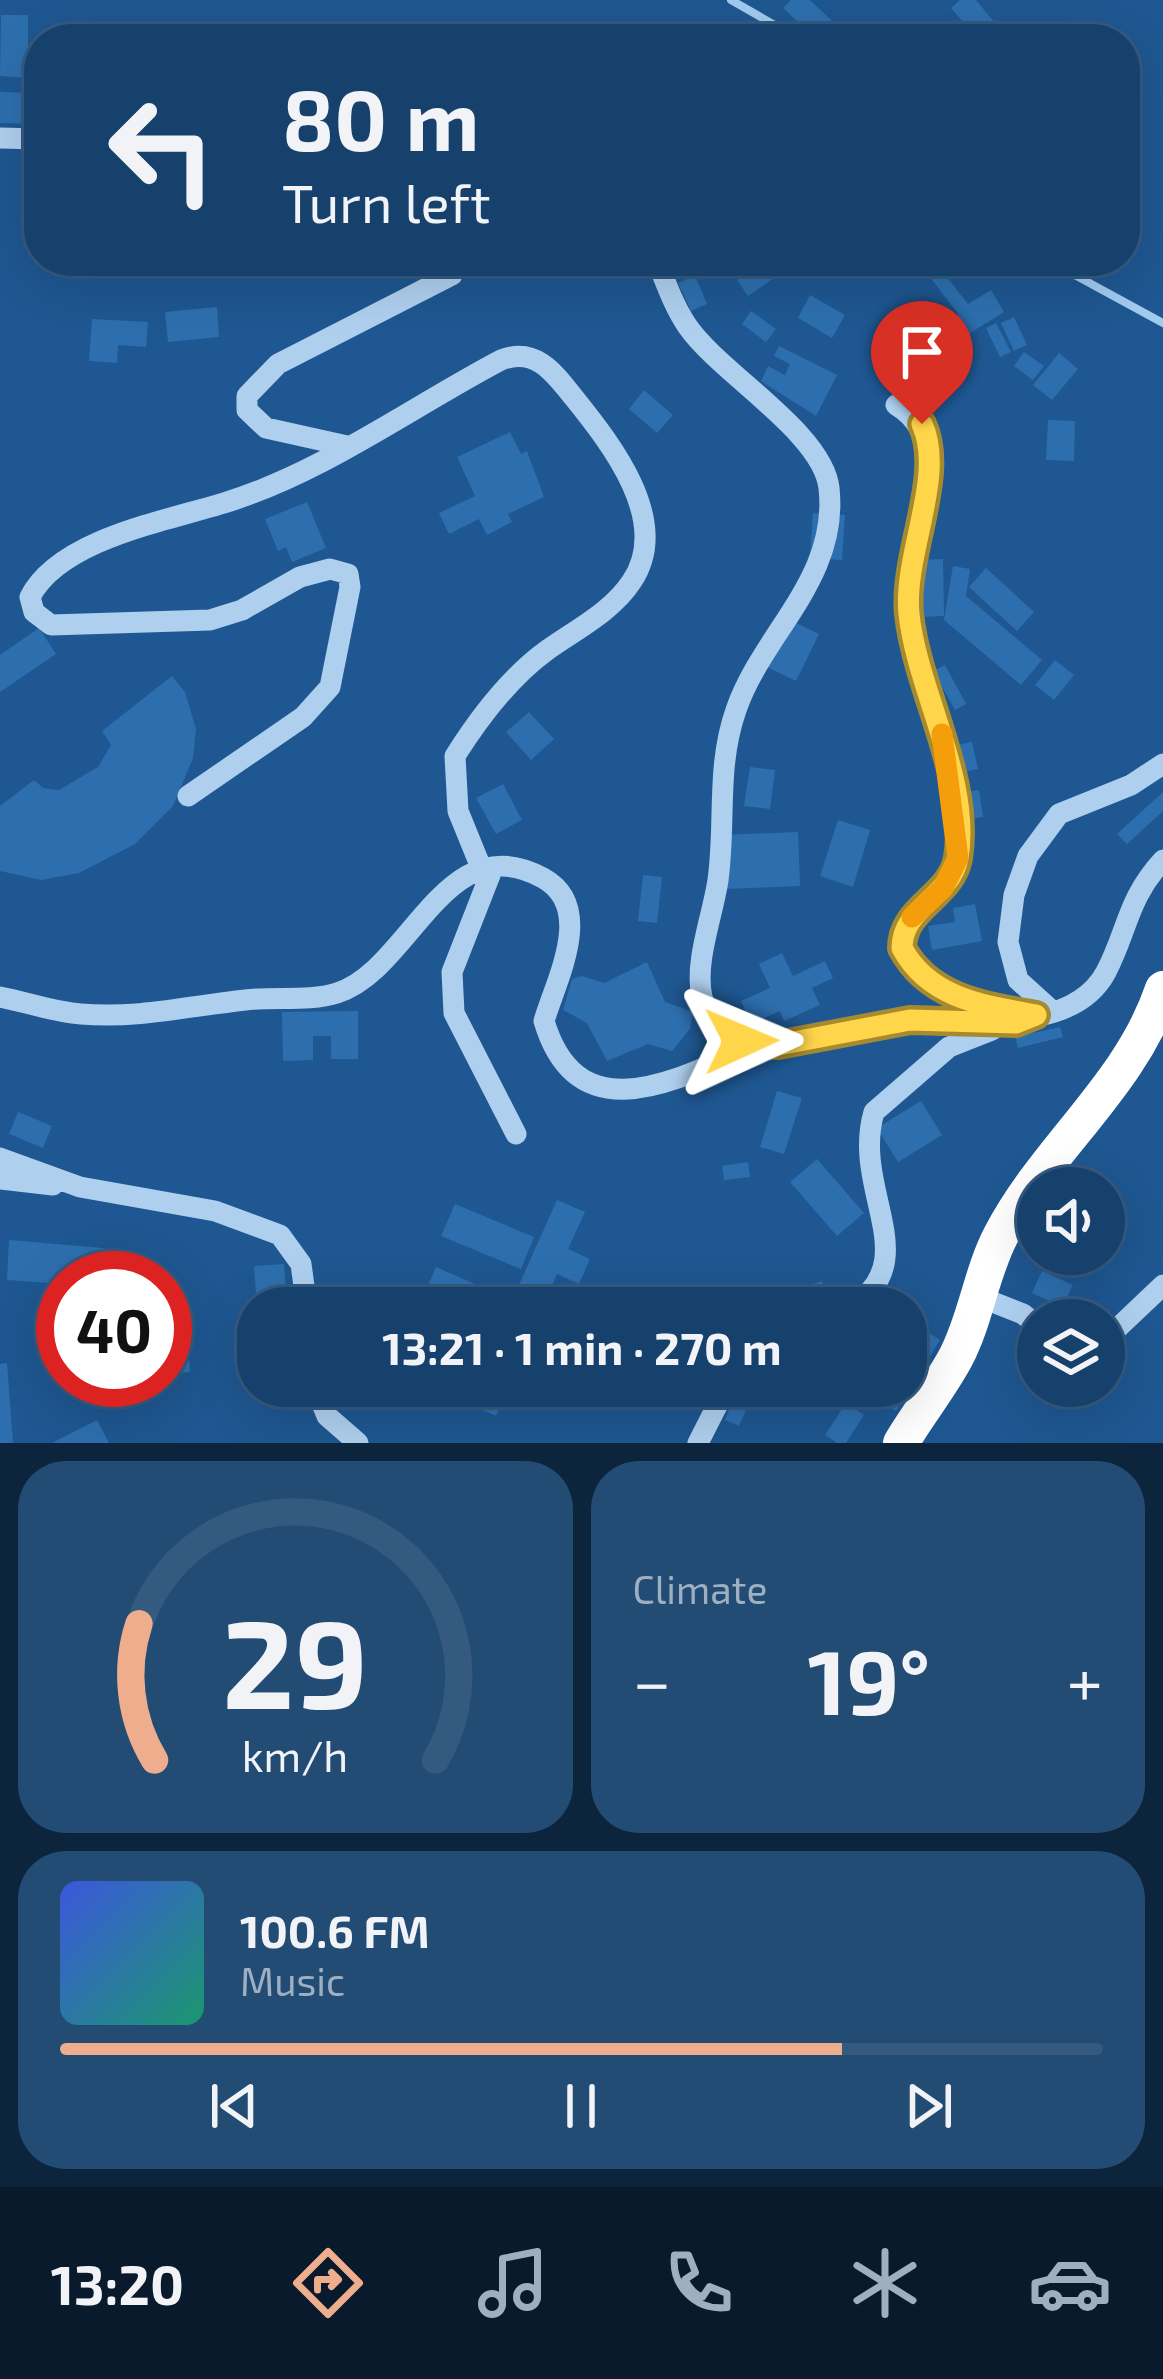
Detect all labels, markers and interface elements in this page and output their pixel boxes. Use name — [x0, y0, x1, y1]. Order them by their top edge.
text: 80 m — [282, 67, 479, 168]
icon: left — [84, 72, 240, 228]
text: Turn left — [282, 169, 491, 234]
pin — [871, 301, 973, 424]
icon: arrive — [889, 319, 955, 385]
position arrow — [678, 978, 804, 1104]
map controls — [1017, 1167, 1125, 1407]
button: sound — [1017, 1167, 1125, 1275]
speed limit sign: 40 — [36, 1251, 192, 1407]
button: layers — [1017, 1299, 1125, 1407]
text: 13:21 · 1 min · 270 m — [382, 1320, 782, 1374]
text: Climate — [633, 1565, 767, 1612]
text: 29 — [222, 1584, 368, 1734]
text: 19° — [807, 1625, 930, 1733]
text: − — [633, 1640, 671, 1719]
text: + — [1067, 1640, 1103, 1719]
text: km/h — [242, 1729, 348, 1781]
text: 100.6 FM — [240, 1903, 430, 1957]
text: Music — [240, 1957, 345, 2004]
icon: previous — [201, 2073, 267, 2139]
icon: pause — [548, 2073, 614, 2139]
icon: next — [896, 2073, 962, 2139]
icon: directions — [286, 2241, 370, 2325]
icon: music — [471, 2241, 555, 2325]
icon: phone — [657, 2241, 741, 2325]
icon: climate — [843, 2241, 927, 2325]
icon: car — [1028, 2241, 1112, 2325]
text: 13:20 — [51, 2251, 184, 2316]

